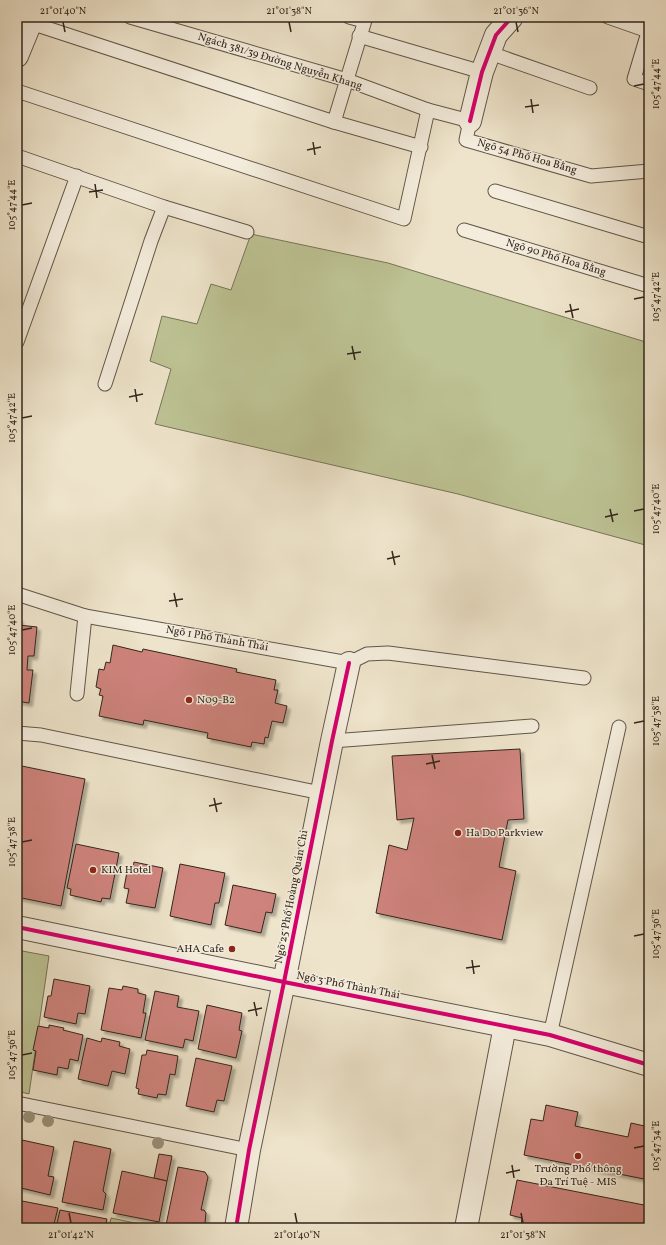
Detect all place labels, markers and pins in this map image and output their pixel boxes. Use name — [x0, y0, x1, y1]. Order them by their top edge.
place label: N09-B2 — [197, 693, 235, 708]
marker: N09-B2 — [184, 695, 194, 705]
place label: Ha Do Parkview — [466, 826, 544, 841]
marker: Ha Do Parkview — [453, 828, 463, 838]
place label: KIM Hotel — [101, 863, 151, 878]
marker: KIM Hotel — [88, 865, 98, 875]
place label: AHA Cafe — [176, 942, 224, 957]
marker: AHA Cafe — [227, 944, 237, 954]
marker: Trường Phổ thông Đa Trí Tuệ - MIS — [573, 1151, 583, 1161]
place label: Trường Phổ thông Đa Trí Tuệ - MIS — [534, 1162, 622, 1190]

